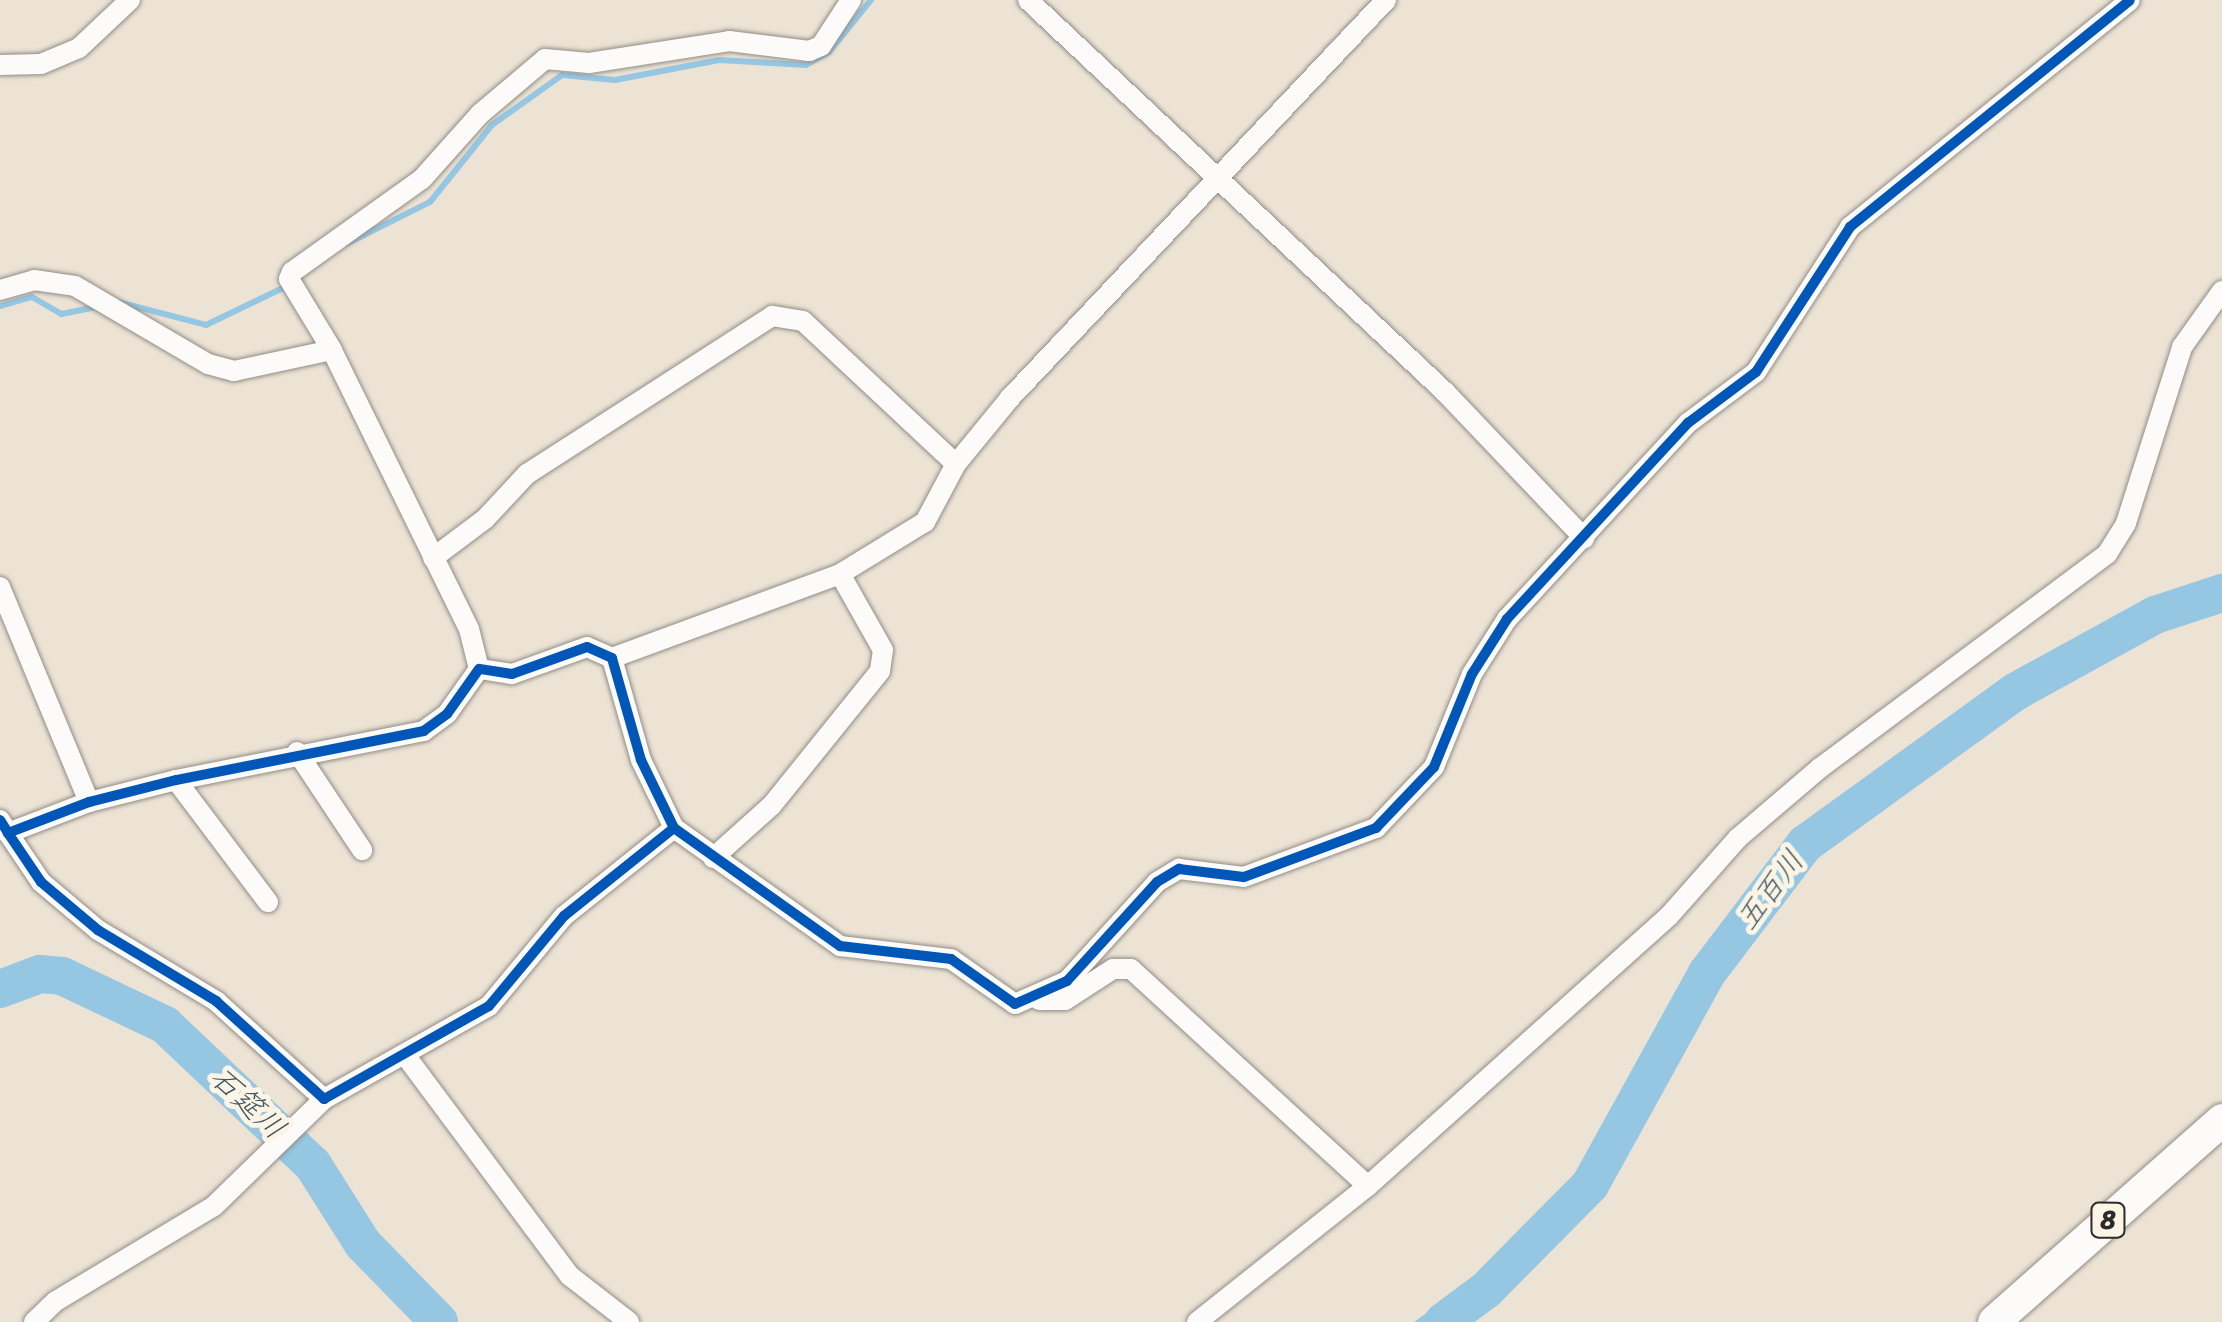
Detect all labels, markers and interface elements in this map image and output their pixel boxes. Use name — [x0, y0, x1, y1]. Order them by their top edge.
water label: 五百川 — [1729, 843, 1811, 937]
water label: 石筵川 — [203, 1059, 293, 1147]
road number: 8 — [2088, 1200, 2128, 1240]

